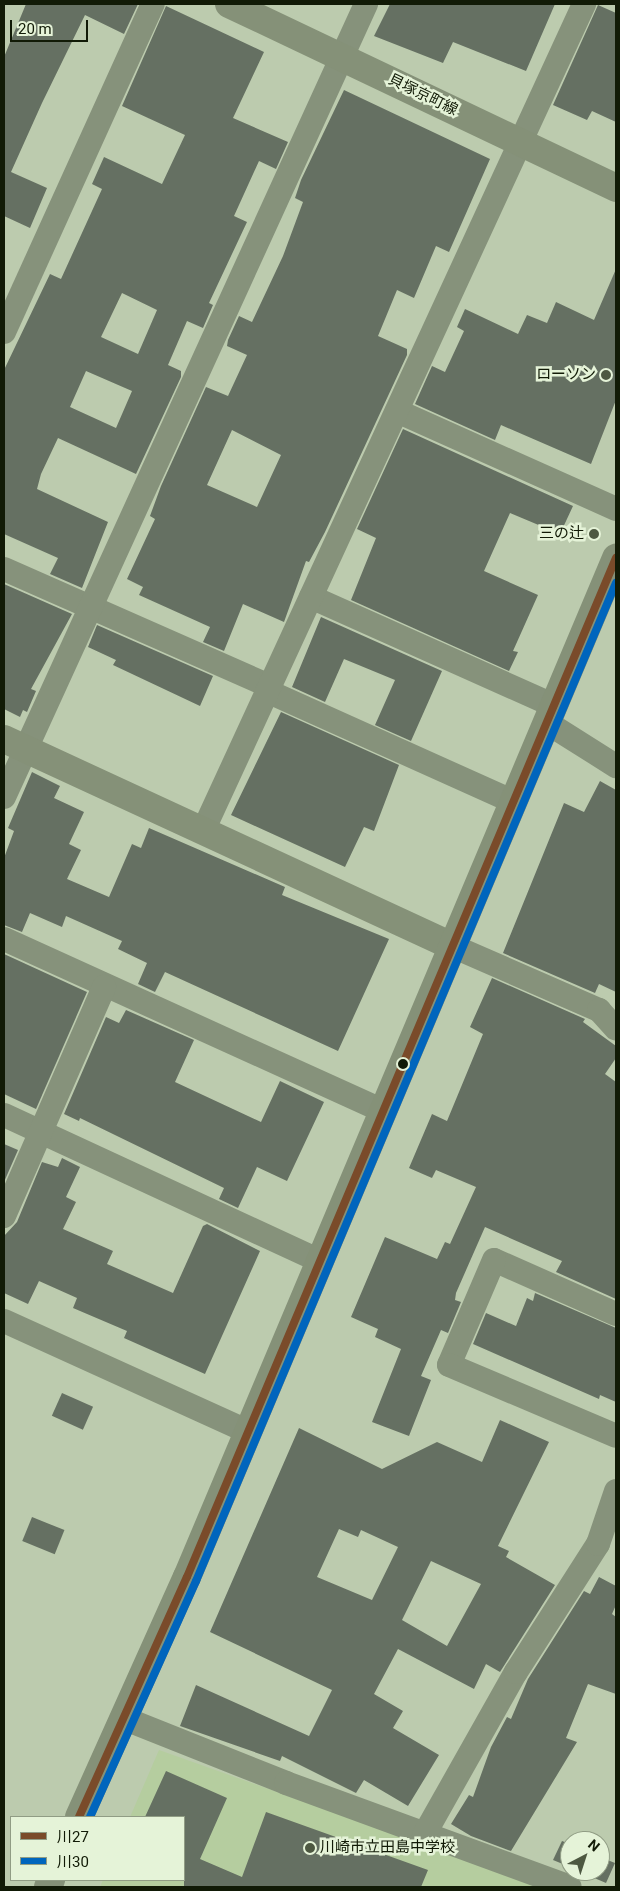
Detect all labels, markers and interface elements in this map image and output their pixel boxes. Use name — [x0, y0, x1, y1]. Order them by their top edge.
scale bar — [12, 10, 90, 42]
text: 20 m — [18, 20, 52, 38]
street label: 貝塚京町線 — [385, 70, 461, 120]
place label: ローソン — [536, 366, 596, 384]
marker: ローソン — [600, 369, 612, 381]
place label: 三の辻 — [539, 525, 584, 543]
marker: 三の辻 — [588, 528, 600, 540]
unlabelled marker — [398, 1059, 408, 1069]
legend — [10, 1816, 185, 1881]
text: 川27 — [57, 1828, 89, 1846]
north arrow — [560, 1831, 610, 1881]
text: N — [585, 1836, 603, 1855]
place label: 川崎市立田島中学校 — [320, 1839, 455, 1857]
marker: 川崎市立田島中学校 — [304, 1842, 316, 1854]
text: 川30 — [57, 1853, 89, 1871]

